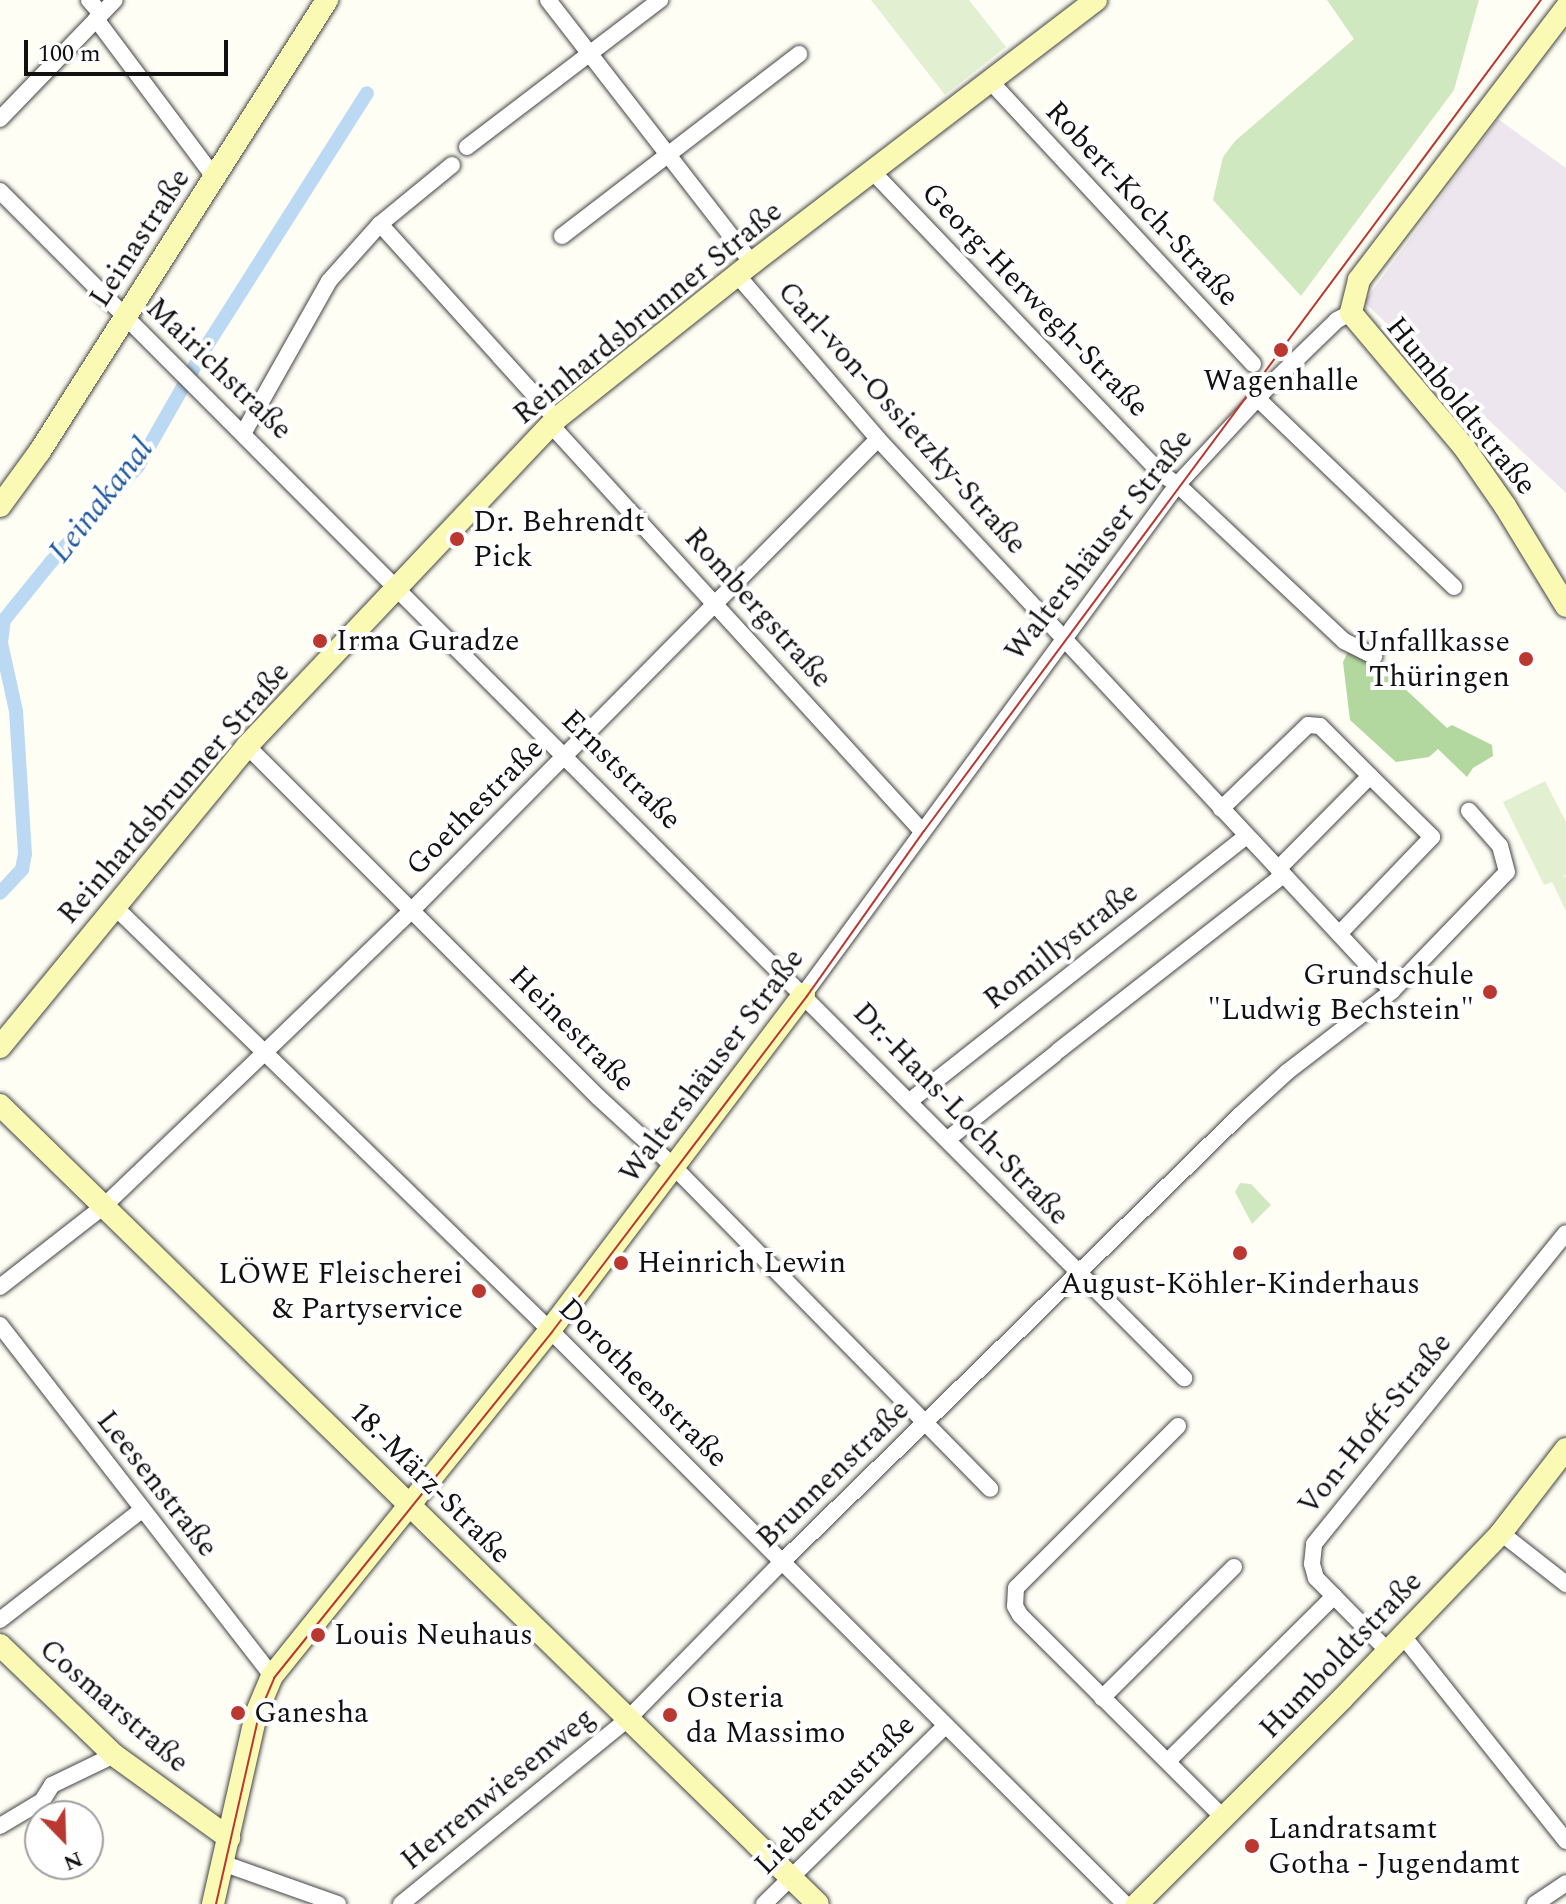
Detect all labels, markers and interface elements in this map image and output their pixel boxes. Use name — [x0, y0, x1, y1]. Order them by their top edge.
scale bar — [28, 24, 232, 74]
text: 100 m — [38, 36, 101, 72]
street label: Robert-Koch-Straße — [1038, 94, 1246, 314]
street label: Leinastraße — [82, 162, 198, 314]
street label: Georg-Herwegh-Straße — [914, 175, 1156, 425]
street label: Reinhardsbrunner Straße — [506, 193, 790, 433]
street label: Carl-von-Ossietzky-Straße — [770, 274, 1034, 562]
street label: Mairichstraße — [139, 290, 299, 448]
street label: Humboldtstraße — [1378, 310, 1544, 502]
marker: Wagenhalle — [1272, 341, 1290, 359]
place label: Wagenhalle — [1203, 363, 1359, 399]
street label: Waltershäuser Straße — [997, 422, 1201, 668]
water label: Leinakanal — [42, 431, 162, 571]
place label: Dr. Behrendt Pick — [473, 504, 645, 574]
street label: Rombergstraße — [676, 520, 840, 696]
marker: Dr. Behrendt Pick — [448, 530, 466, 548]
place label: Irma Guradze — [336, 623, 520, 659]
place label: Unfallkasse Thüringen — [1356, 624, 1510, 694]
marker: Irma Guradze — [311, 632, 329, 650]
marker: Unfallkasse Thüringen — [1517, 650, 1535, 668]
street label: Reinhardsbrunner Straße — [50, 655, 298, 931]
street label: Ernststraße — [553, 702, 689, 838]
street label: Goethestraße — [399, 731, 551, 883]
street label: Romillystraße — [977, 875, 1145, 1017]
street label: Waltershäuser Straße — [612, 942, 812, 1190]
place label: Grundschule "Ludwig Bechstein" — [1208, 957, 1474, 1028]
street label: Heinestraße — [502, 959, 642, 1099]
marker: Grundschule "Ludwig Bechstein" — [1481, 983, 1499, 1001]
street label: Dr.-Hans-Loch-Straße — [845, 995, 1077, 1233]
marker: August-Köhler-Kinderhaus — [1231, 1244, 1249, 1262]
place label: Heinrich Lewin — [637, 1245, 846, 1281]
marker: Heinrich Lewin — [612, 1254, 630, 1272]
place label: LÖWE Fleischerei & Partyservice — [218, 1256, 463, 1326]
place label: August-Köhler-Kinderhaus — [1060, 1266, 1420, 1302]
marker: LÖWE Fleischerei & Partyservice — [470, 1282, 488, 1300]
street label: Dorotheenstraße — [551, 1291, 735, 1475]
street label: Von-Hoff-Straße — [1291, 1326, 1459, 1522]
street label: Brunnenstraße — [749, 1392, 917, 1556]
street label: 18.-März-Straße — [341, 1394, 519, 1572]
street label: Leesenstraße — [89, 1404, 225, 1564]
street label: Humboldtstraße — [1252, 1564, 1430, 1746]
place label: Louis Neuhaus — [334, 1617, 533, 1653]
marker: Louis Neuhaus — [309, 1626, 327, 1644]
street label: Cosmarstraße — [32, 1631, 196, 1781]
place label: Osteria da Massimo — [686, 1680, 845, 1750]
place label: Ganesha — [254, 1695, 369, 1731]
street label: Herrenwiesenweg — [394, 1700, 602, 1878]
marker: Ganesha — [229, 1704, 247, 1722]
marker: Osteria da Massimo — [661, 1706, 679, 1724]
street label: Liebetraustraße — [747, 1707, 923, 1883]
north arrow — [24, 1800, 104, 1880]
place label: Landratsamt Gotha - Jugendamt — [1268, 1811, 1520, 1882]
marker: Landratsamt Gotha - Jugendamt — [1243, 1837, 1261, 1855]
text: N — [58, 1842, 88, 1879]

